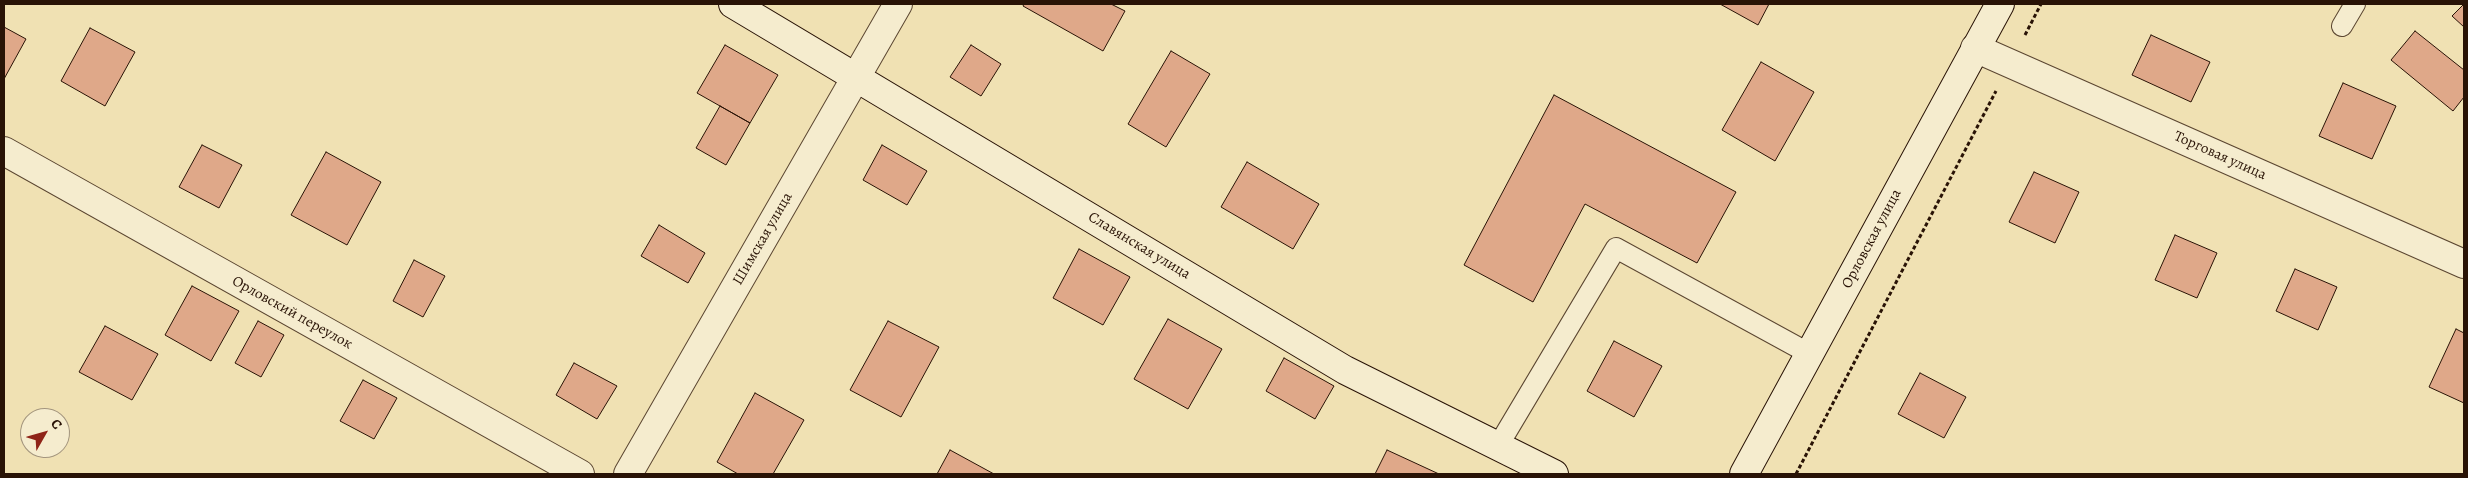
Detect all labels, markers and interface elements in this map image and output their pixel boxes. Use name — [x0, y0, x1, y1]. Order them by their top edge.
street label: Торговая улица — [2171, 128, 2269, 184]
street label: Орловская улица — [1838, 186, 1906, 292]
street label: Шимская улица — [729, 189, 797, 289]
street label: Славянская улица — [1085, 208, 1193, 284]
street label: Орловский переулок — [229, 272, 355, 354]
north arrow — [20, 408, 70, 458]
text: С — [46, 415, 67, 433]

